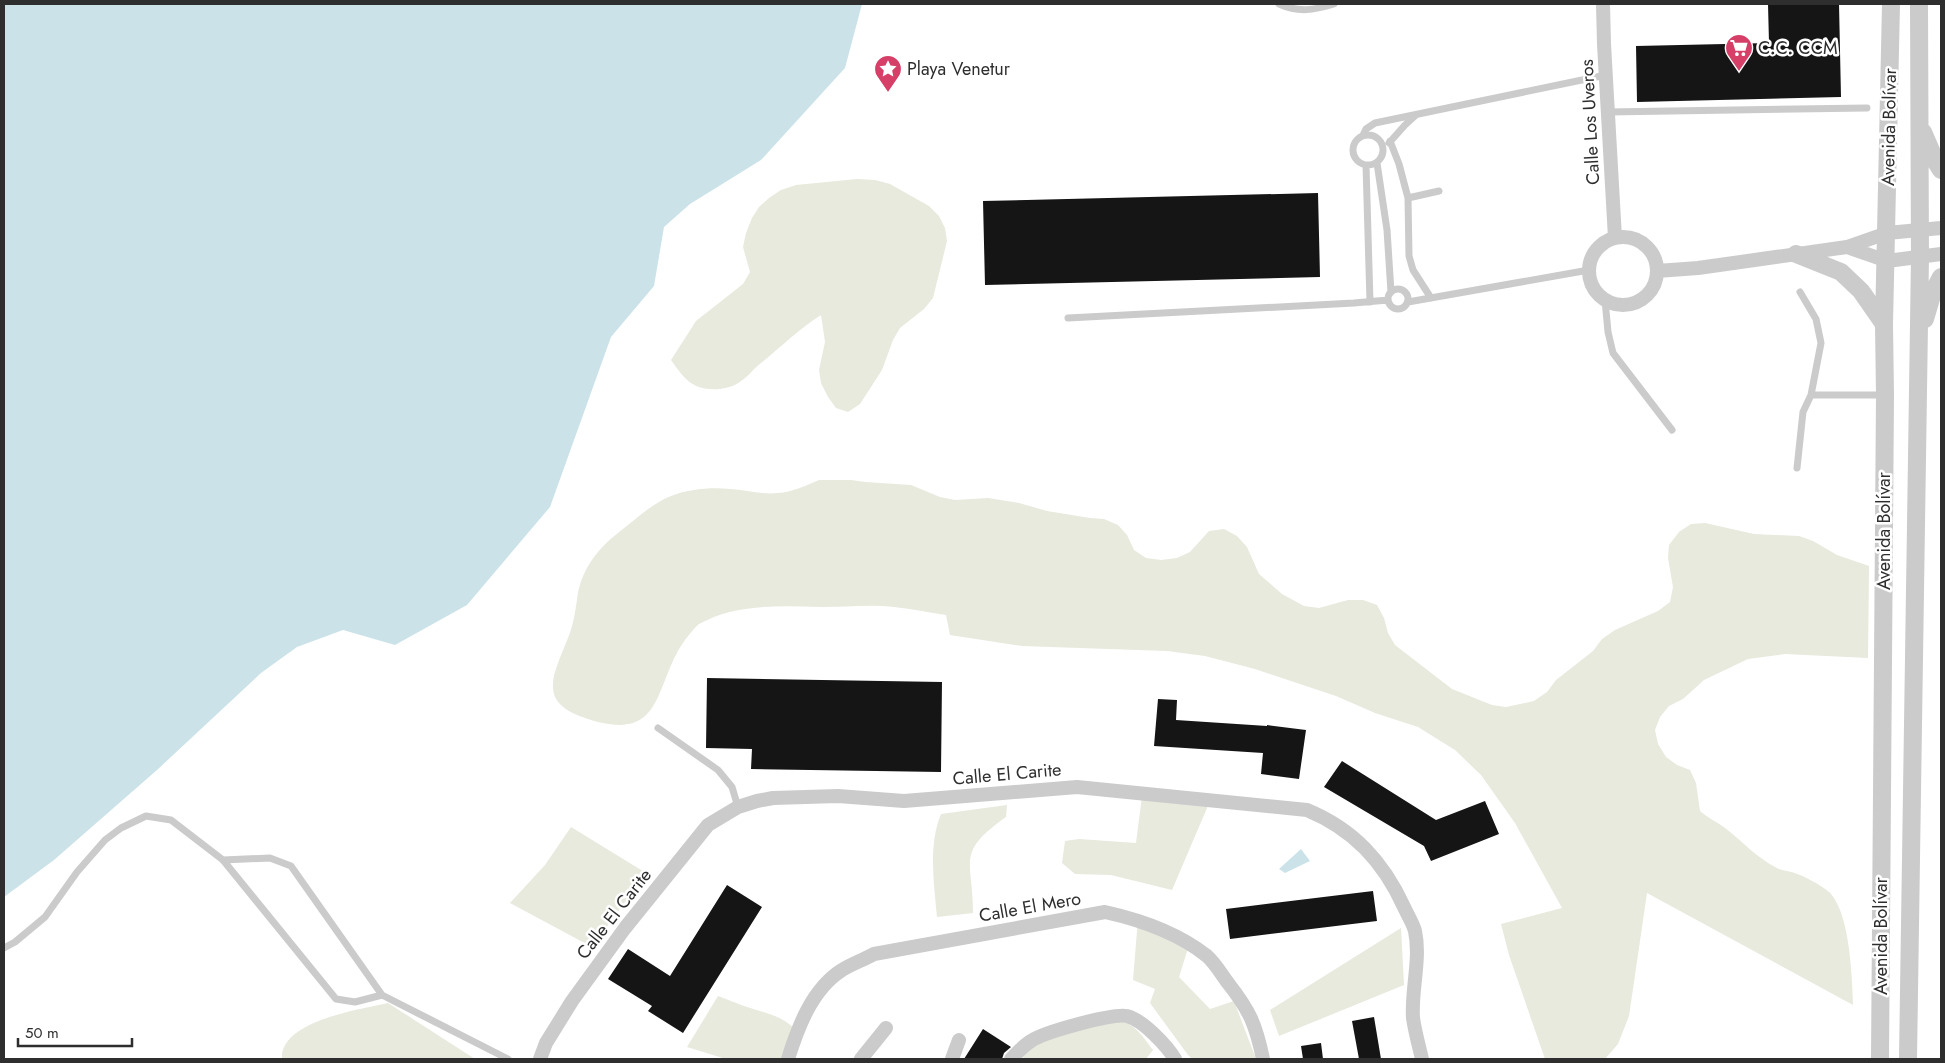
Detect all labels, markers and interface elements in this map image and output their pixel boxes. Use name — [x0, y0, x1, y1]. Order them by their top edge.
supermarket icon: C.C. CCM — [1724, 33, 1754, 72]
place label: C.C. CCM — [1758, 35, 1838, 61]
place icon: Playa Venetur — [873, 54, 903, 93]
place label: Playa Venetur — [907, 56, 1011, 82]
street label: Calle Los Uveros — [1574, 59, 1606, 185]
street label: Avenida Bolívar — [1875, 67, 1903, 186]
street label: Avenida Bolívar — [1871, 471, 1897, 590]
street label: Calle El Carite — [952, 756, 1062, 792]
street label: Calle El Carite — [570, 863, 658, 965]
street label: Avenida Bolívar — [1868, 876, 1894, 995]
street label: Calle El Mero — [977, 885, 1083, 929]
scale bar — [18, 1016, 131, 1048]
text: 50 m — [25, 1022, 59, 1044]

